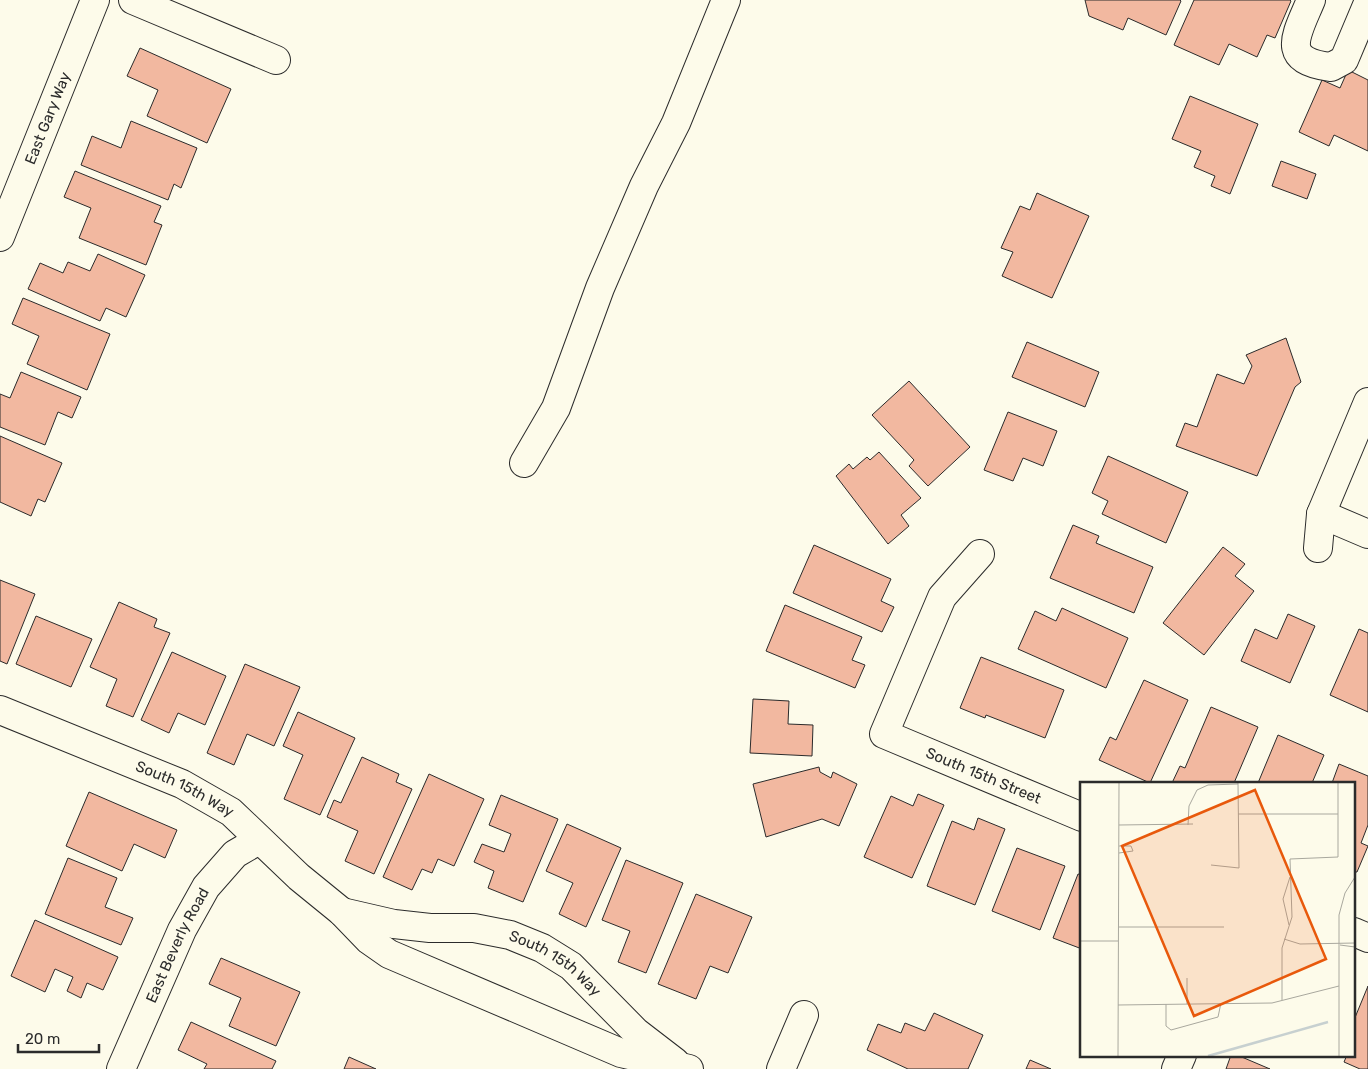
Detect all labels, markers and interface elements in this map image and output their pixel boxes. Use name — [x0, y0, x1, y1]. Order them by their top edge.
street label: East Gary Way — [21, 69, 74, 167]
street label: South 15th Street — [923, 744, 1044, 808]
street label: South 15th Way — [133, 757, 237, 821]
inset map — [1080, 782, 1356, 1056]
street label: East Beverly Road — [142, 885, 213, 1006]
street label: South 15th Way — [507, 927, 605, 1000]
scale bar — [18, 1022, 99, 1054]
text: 20 m — [25, 1030, 60, 1048]

